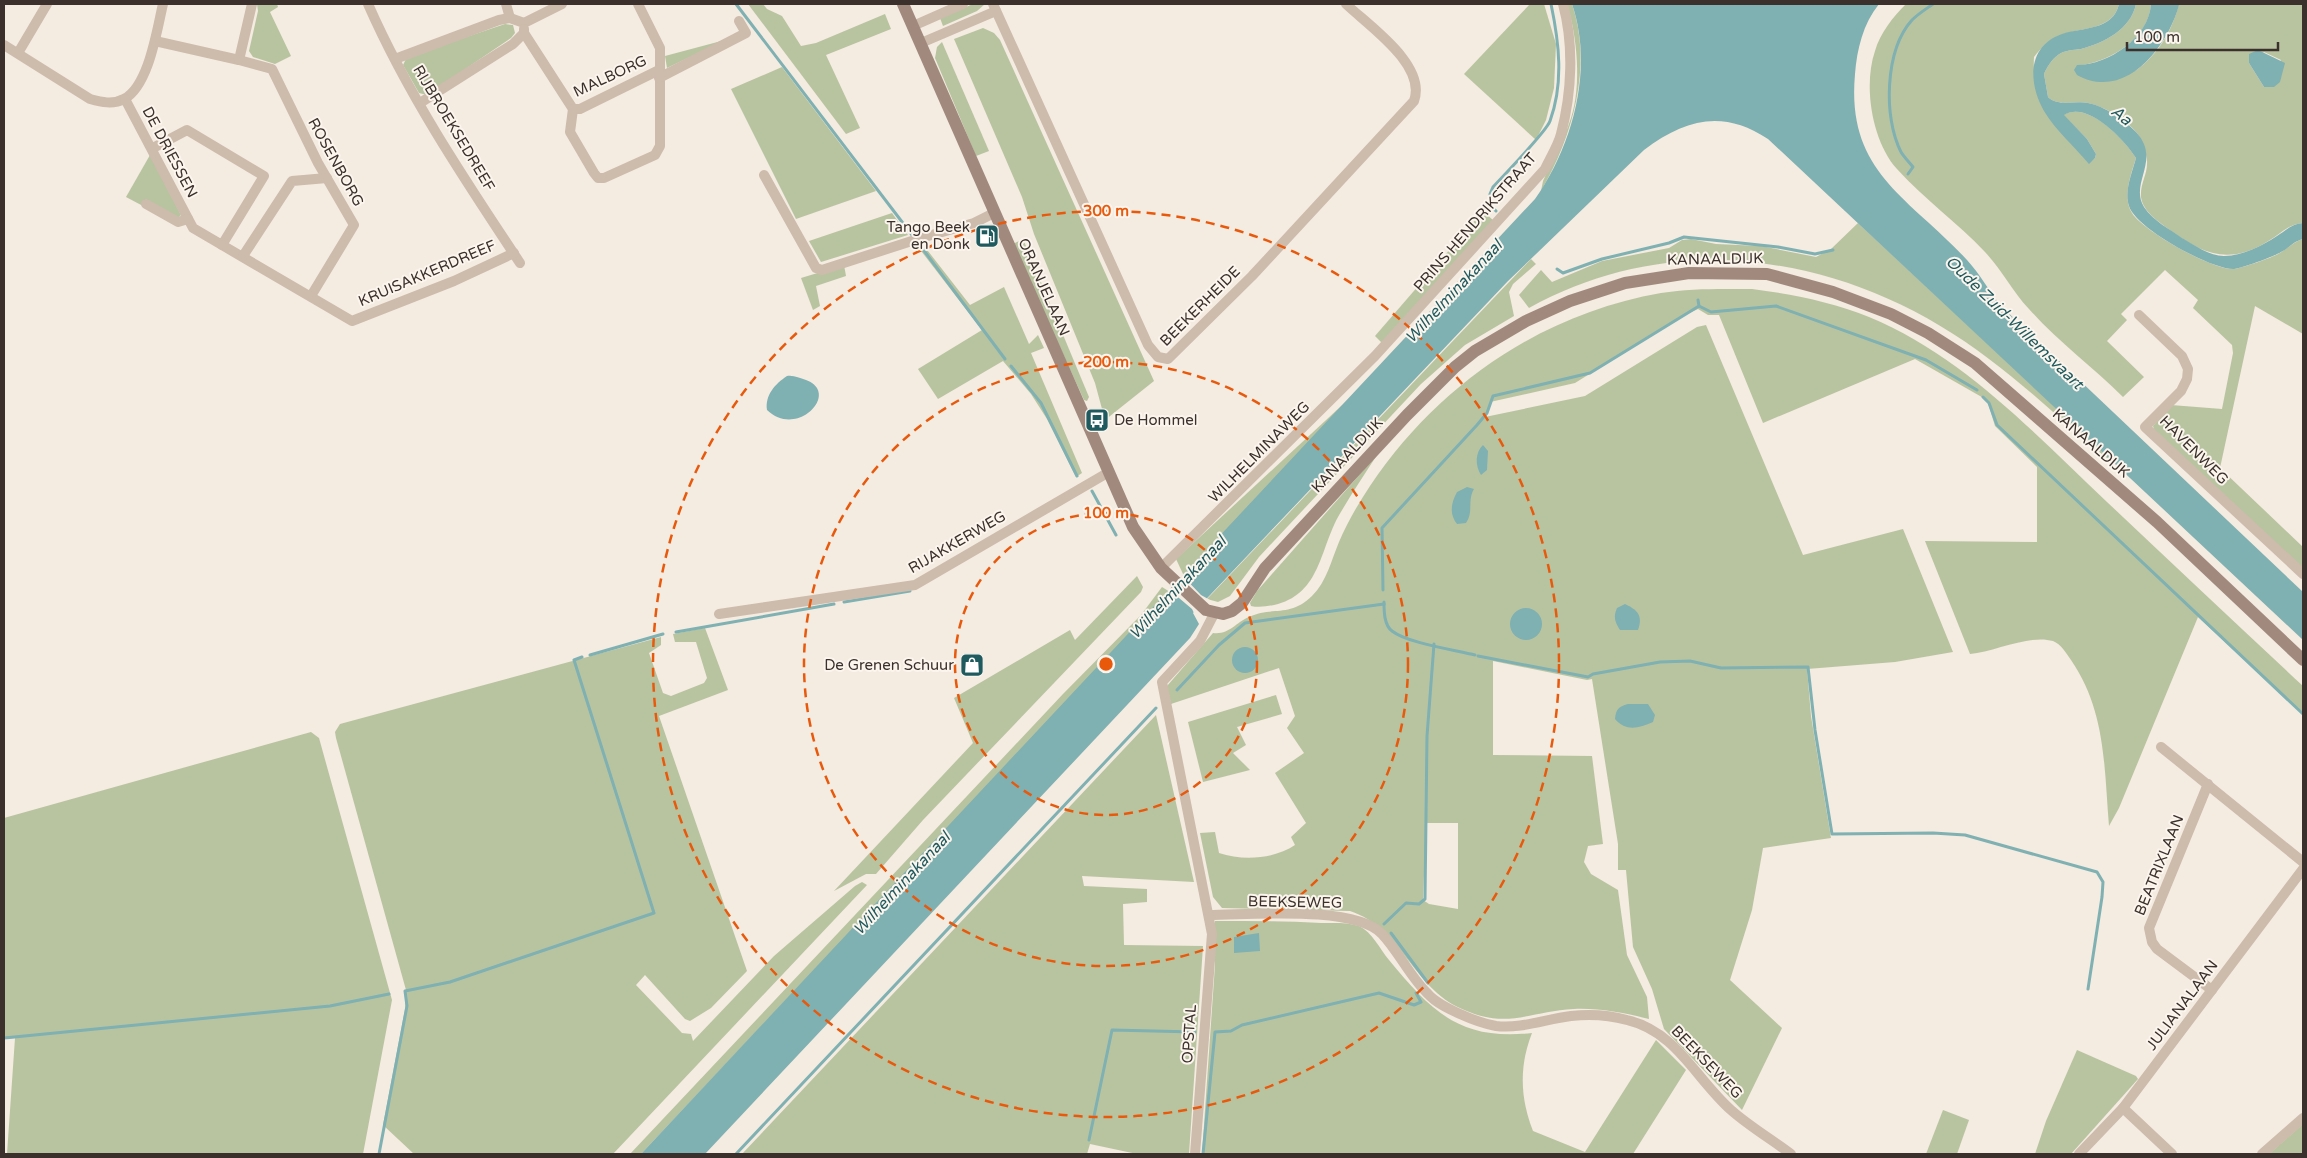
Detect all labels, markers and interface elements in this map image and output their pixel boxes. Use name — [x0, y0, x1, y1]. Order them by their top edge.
scale bar — [2127, 20, 2278, 52]
text: 100 m — [2134, 28, 2180, 46]
street label: MALBORG — [570, 51, 650, 101]
street label: RIJBROEKSEDREEF — [409, 62, 499, 194]
water label: Aa — [2107, 101, 2137, 131]
street label: DE DRIESSEN — [138, 103, 202, 201]
street label: ROSENBORG — [304, 115, 368, 209]
street label: PRINS HENDRIKSTRAAT — [1410, 149, 1540, 295]
text: 300 m — [1083, 202, 1129, 220]
place label: Tango Beek en Donk — [887, 218, 970, 253]
fuel station icon: Tango Beek en Donk — [974, 223, 1000, 249]
street label: ORANJELAAN — [1014, 235, 1074, 339]
water label: Wilhelminakanaal — [1401, 235, 1508, 347]
street label: KRUISAKKERDREEF — [356, 236, 498, 310]
street label: KANAALDIJK — [1667, 249, 1763, 269]
water label: Oude Zuid-Willemsvaart — [1941, 252, 2089, 395]
street label: BEEKERHEIDE — [1156, 262, 1244, 350]
text: 200 m — [1083, 353, 1129, 371]
street label: WILHELMINAWEG — [1205, 398, 1313, 506]
street label: KANAALDIJK — [2049, 405, 2133, 481]
bus stop icon: De Hommel — [1084, 407, 1110, 433]
place label: De Hommel — [1114, 411, 1197, 429]
street label: HAVENWEG — [2156, 412, 2232, 488]
street label: KANAALDIJK — [1308, 414, 1386, 496]
text: 100 m — [1083, 504, 1129, 522]
street label: RIJAKKERWEG — [905, 507, 1009, 577]
water label: Wilhelminakanaal — [1125, 531, 1232, 643]
shop icon: De Grenen Schuur — [959, 652, 985, 678]
centre of rings — [1097, 655, 1115, 673]
place label: De Grenen Schuur — [824, 656, 954, 674]
street label: BEATRIXLAAN — [2131, 812, 2187, 918]
water label: Wilhelminakanaal — [849, 827, 956, 939]
street label: BEEKSEWEG — [1248, 892, 1342, 912]
street label: JULIANALAAN — [2142, 956, 2222, 1054]
street label: OPSTAL — [1178, 1004, 1200, 1064]
street label: BEEKSEWEG — [1668, 1022, 1746, 1102]

